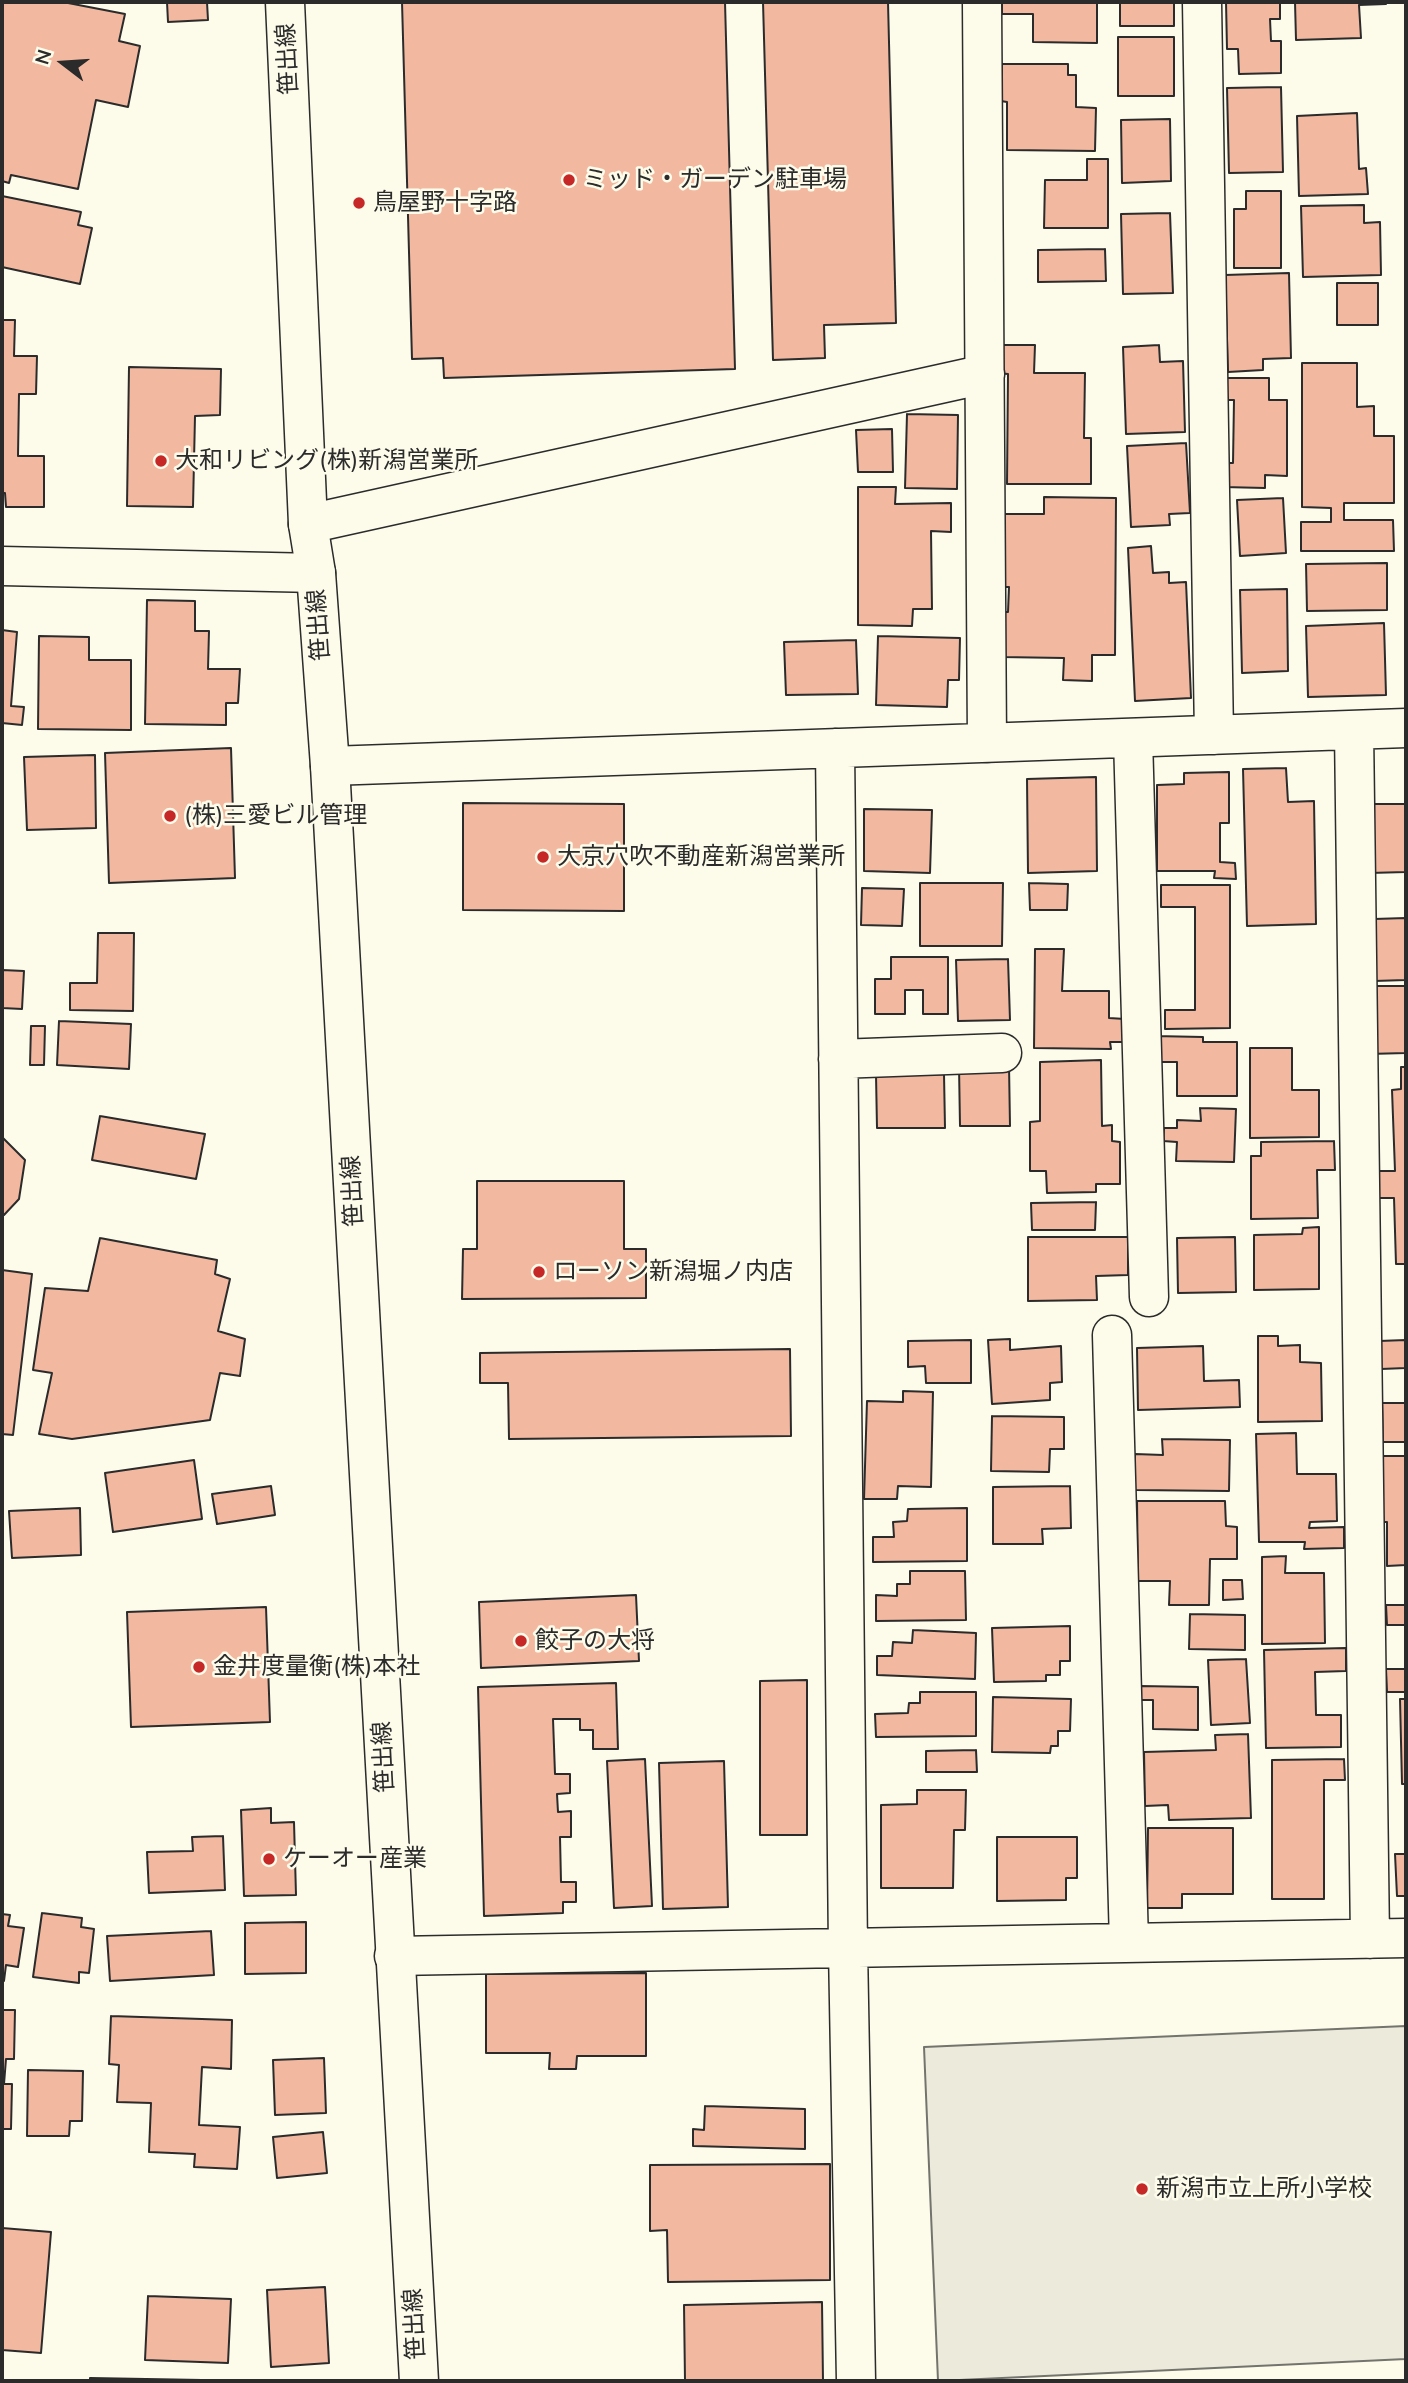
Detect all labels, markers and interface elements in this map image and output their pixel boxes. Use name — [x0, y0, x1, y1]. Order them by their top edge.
street label: 笹出線 — [272, 22, 304, 96]
north arrow — [28, 28, 98, 98]
text: N — [29, 46, 56, 67]
place label: ミッド・ガーデン駐車場 — [583, 166, 847, 194]
marker: ミッド・ガーデン駐車場 — [561, 172, 577, 188]
place label: 鳥屋野十字路 — [373, 189, 517, 217]
marker: 鳥屋野十字路 — [351, 195, 367, 211]
place label: 大和リビング(株)新潟営業所 — [175, 447, 478, 475]
marker: 大和リビング(株)新潟営業所 — [153, 453, 169, 469]
street label: 笹出線 — [302, 588, 336, 662]
place label: (株)三愛ビル管理 — [184, 802, 367, 830]
marker: (株)三愛ビル管理 — [162, 808, 178, 824]
place label: 大京穴吹不動産新潟営業所 — [557, 843, 845, 871]
marker: 大京穴吹不動産新潟営業所 — [535, 849, 551, 865]
street label: 笹出線 — [337, 1154, 369, 1228]
place label: ローソン新潟堀ノ内店 — [553, 1258, 793, 1286]
marker: ローソン新潟堀ノ内店 — [531, 1264, 547, 1280]
place label: 餃子の大将 — [535, 1627, 655, 1655]
marker: 餃子の大将 — [513, 1633, 529, 1649]
place label: 金井度量衡(株)本社 — [213, 1653, 420, 1681]
marker: 金井度量衡(株)本社 — [191, 1659, 207, 1675]
street label: 笹出線 — [368, 1720, 400, 1794]
place label: ケーオー産業 — [283, 1845, 427, 1873]
marker: ケーオー産業 — [261, 1851, 277, 1867]
place label: 新潟市立上所小学校 — [1156, 2175, 1372, 2203]
marker: 新潟市立上所小学校 — [1134, 2181, 1150, 2197]
street label: 笹出線 — [399, 2287, 431, 2361]

